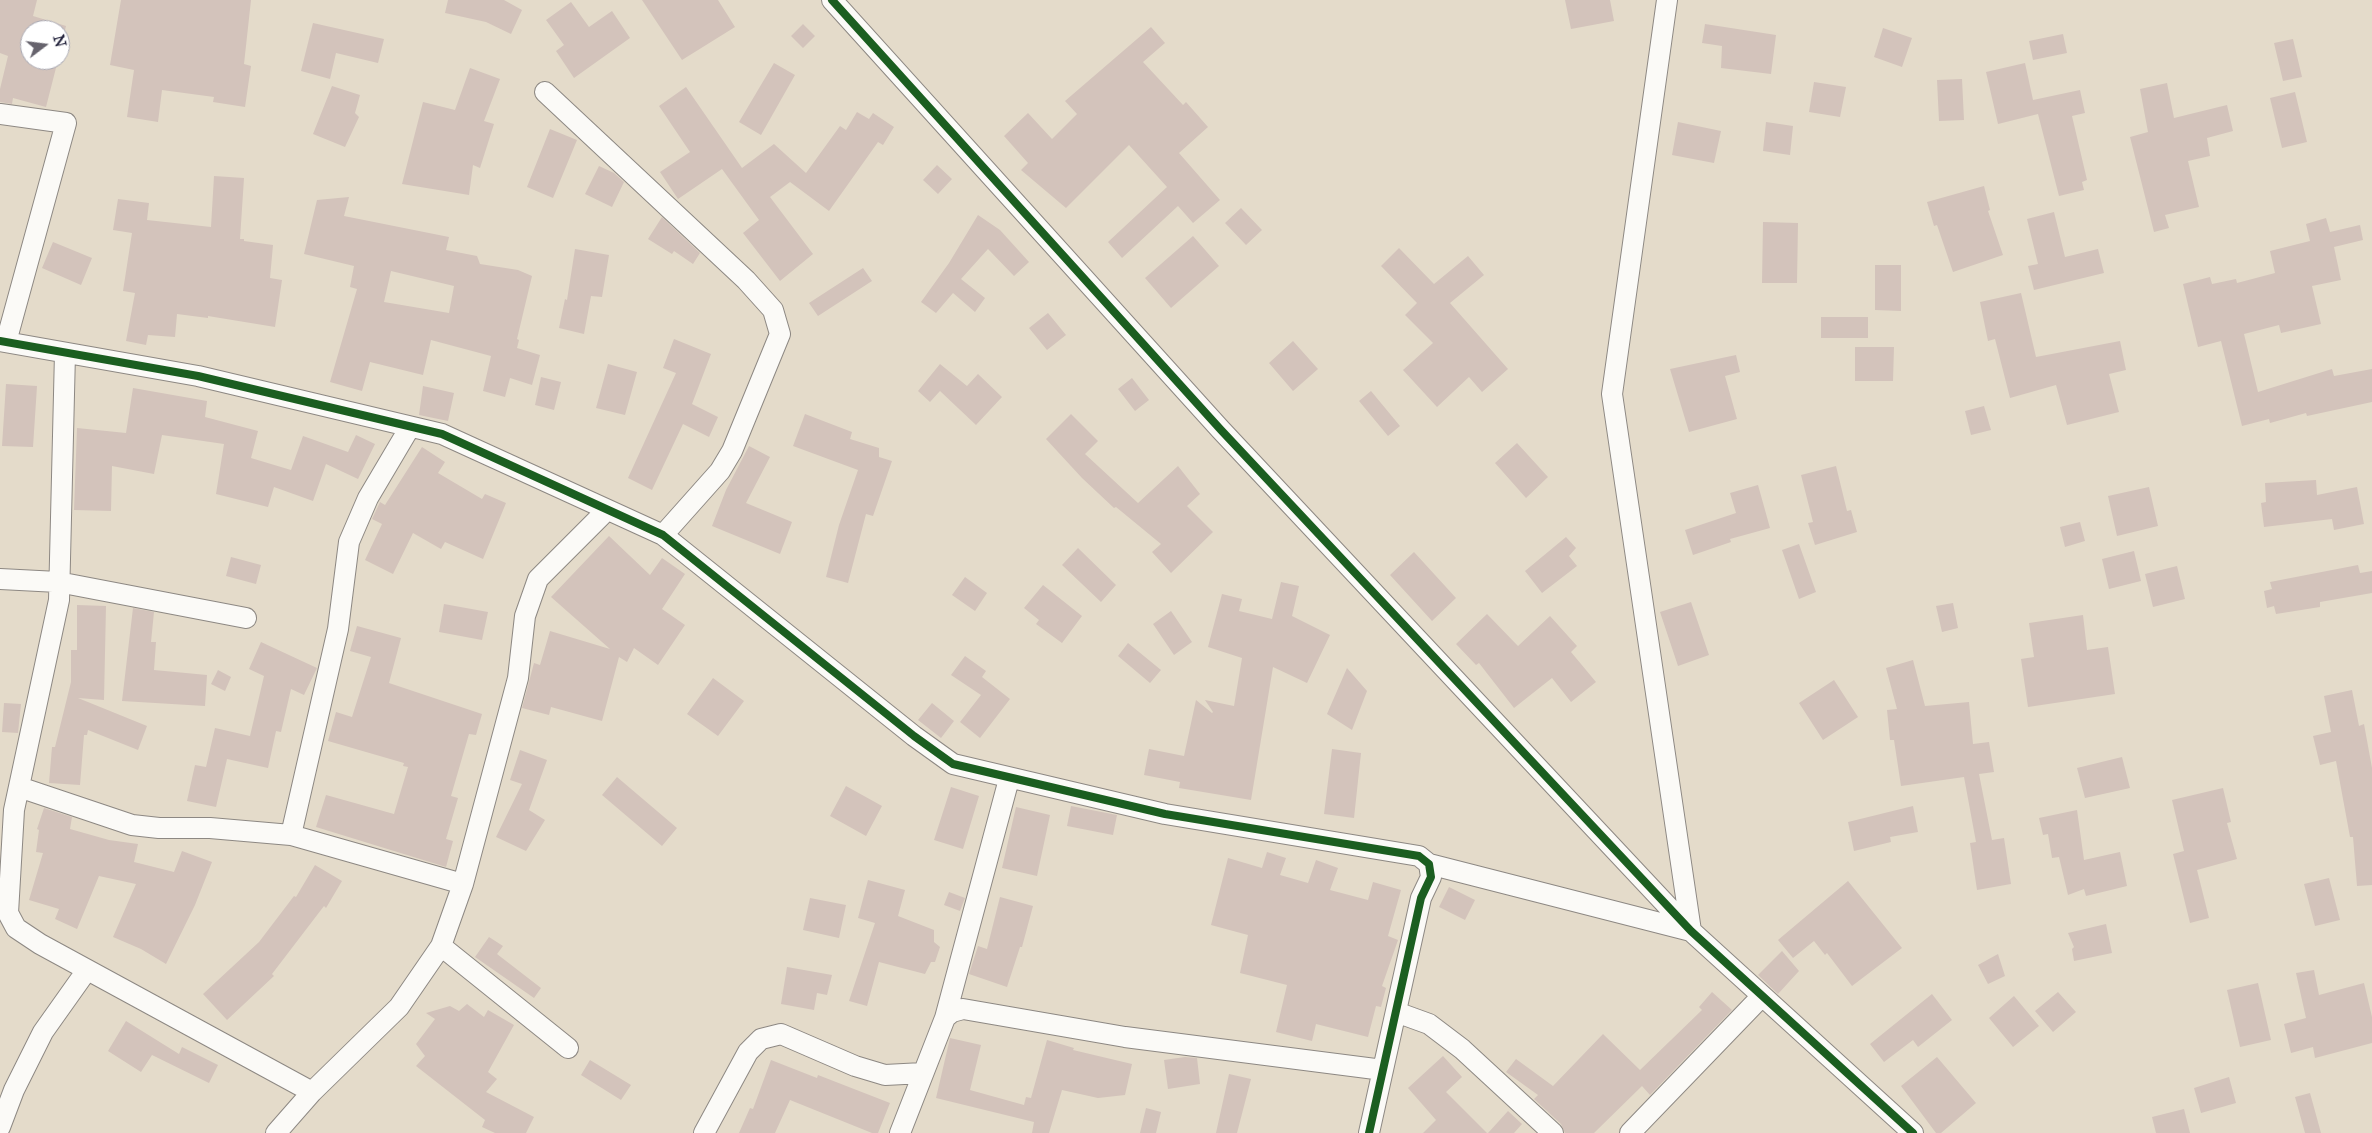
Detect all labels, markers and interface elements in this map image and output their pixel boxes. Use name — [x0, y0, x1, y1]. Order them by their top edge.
north arrow — [20, 20, 70, 70]
text: N — [49, 33, 69, 49]

